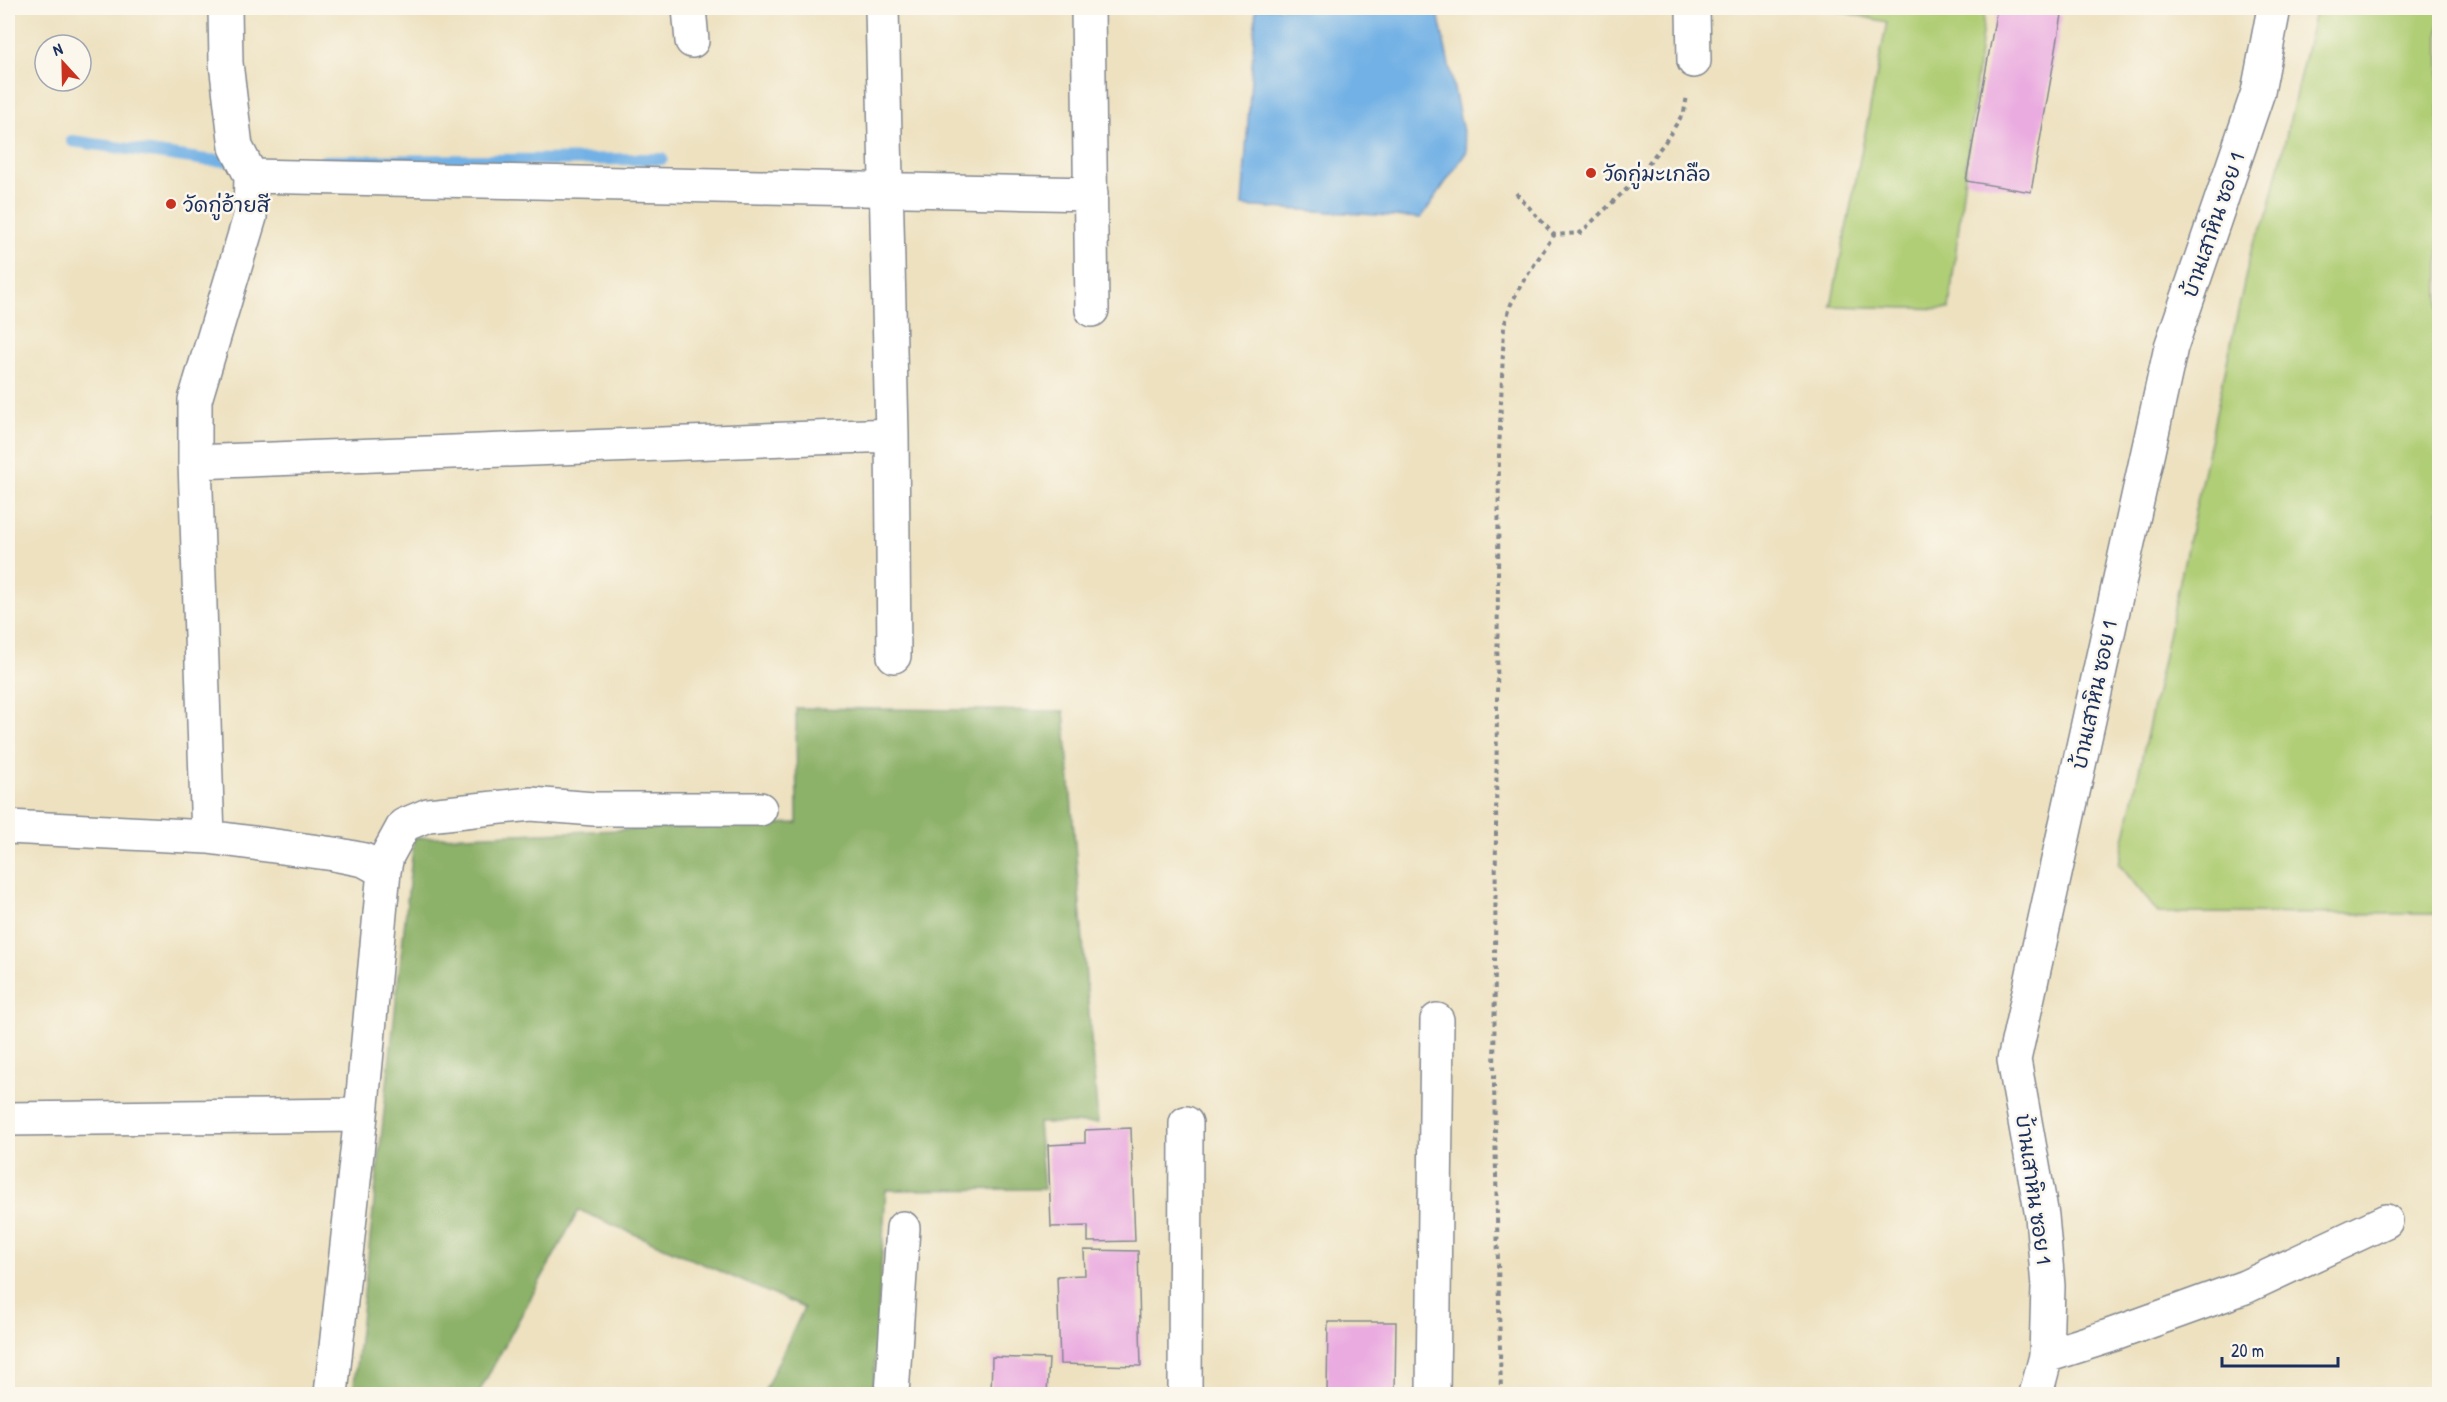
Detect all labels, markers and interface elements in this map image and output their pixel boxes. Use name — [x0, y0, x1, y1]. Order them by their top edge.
north arrow — [33, 33, 93, 93]
text: N — [49, 37, 66, 61]
street label: บ้านเสาหิน ซอย 1 — [2175, 149, 2251, 301]
place label: วัดกู่มะเกลือ — [1603, 159, 1711, 190]
marker: วัดกู่มะเกลือ — [1584, 166, 1598, 180]
place label: วัดกู่อ้ายสี — [183, 190, 271, 221]
marker: วัดกู่อ้ายสี — [164, 197, 178, 211]
street label: บ้านเสาหิน ซอย 1 — [2064, 618, 2124, 772]
street label: บ้านเสาหิน ซอย 1 — [2009, 1112, 2059, 1266]
scale bar — [2222, 1330, 2338, 1368]
text: 20 m — [2231, 1338, 2264, 1363]

